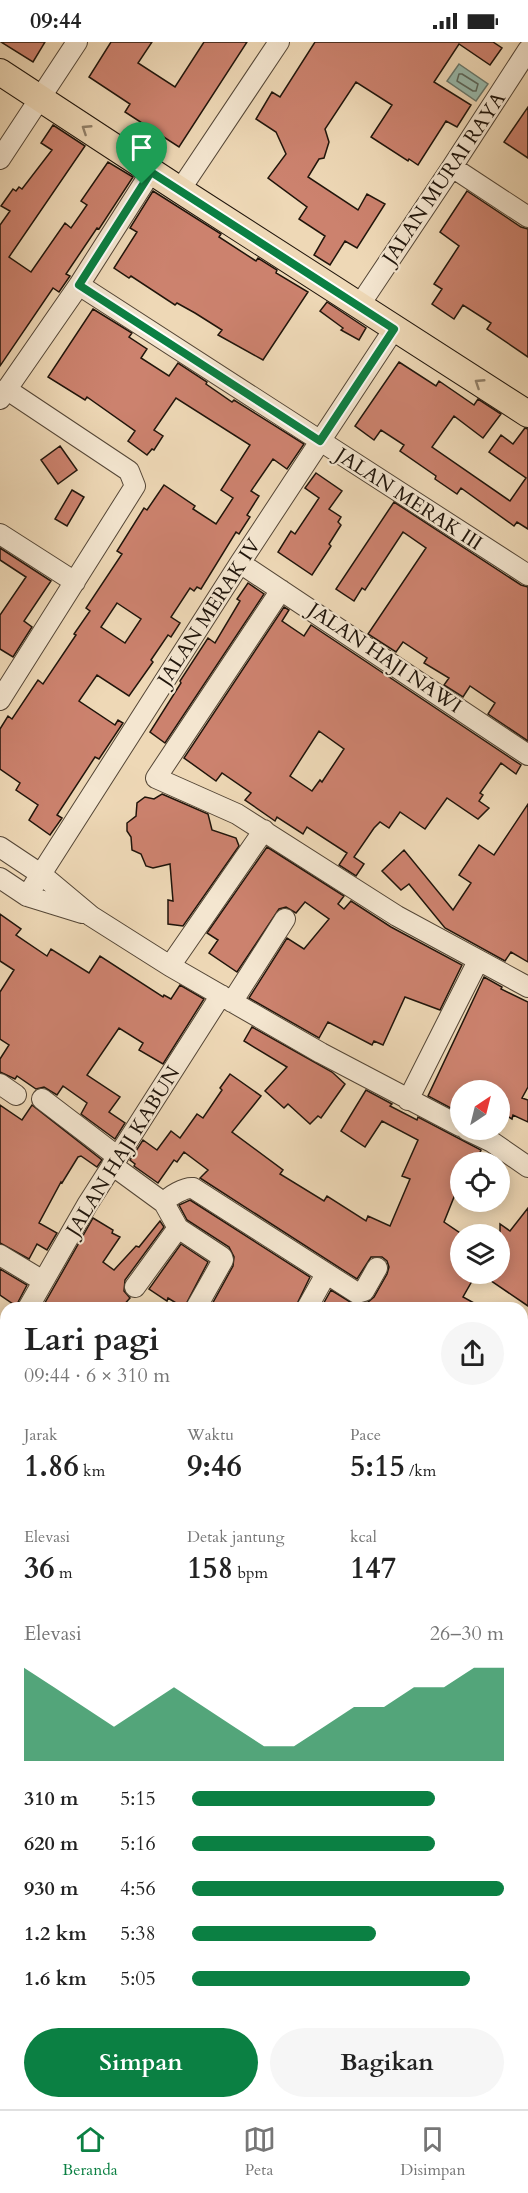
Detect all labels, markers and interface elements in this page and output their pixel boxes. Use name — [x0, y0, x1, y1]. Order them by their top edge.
text: 09:44 — [30, 6, 81, 36]
street label: JALAN MURAI RAYA — [375, 86, 512, 272]
pin — [116, 122, 167, 184]
one-way arrow — [82, 124, 92, 136]
icon: arrive — [125, 131, 158, 164]
one-way arrow — [475, 378, 485, 390]
street label: JALAN MERAK III — [328, 440, 488, 557]
street label: JALAN MERAK IV — [150, 533, 267, 693]
street label: JALAN HAJI NAWI — [300, 595, 467, 719]
street label: JALAN HAJI KABUN — [58, 1061, 186, 1244]
north arrow — [450, 1080, 510, 1140]
map controls — [450, 1080, 510, 1284]
button: locate — [450, 1152, 510, 1212]
button: layers — [450, 1224, 510, 1284]
text: Lari pagi — [24, 1317, 159, 1362]
button: share — [441, 1322, 504, 1385]
text: 09:44 · 6 × 310 m — [24, 1362, 170, 1389]
text: Jarak — [24, 1424, 58, 1446]
text: Waktu — [187, 1424, 234, 1446]
text: Pace — [350, 1424, 381, 1446]
text: 1.86 — [24, 1446, 79, 1487]
text: 9:46 — [187, 1446, 242, 1487]
text: 5:15 — [350, 1446, 405, 1487]
text: km — [79, 1460, 105, 1482]
text: /km — [405, 1460, 436, 1482]
text: Elevasi — [24, 1526, 70, 1548]
text: Detak jantung — [187, 1526, 285, 1548]
text: kcal — [350, 1526, 377, 1548]
text: 36 — [24, 1548, 55, 1589]
text: 158 — [187, 1548, 233, 1589]
text: 147 — [350, 1548, 396, 1589]
text: m — [55, 1562, 73, 1584]
text: bpm — [233, 1562, 268, 1584]
text: Elevasi — [24, 1620, 82, 1647]
text: 26–30 m — [430, 1620, 504, 1647]
text: 310 m — [24, 1785, 79, 1812]
text: 5:15 — [120, 1785, 156, 1812]
text: 620 m — [24, 1830, 79, 1857]
text: 5:16 — [120, 1830, 156, 1857]
text: 930 m — [24, 1875, 79, 1902]
text: 4:56 — [120, 1875, 156, 1902]
text: 1.2 km — [24, 1920, 87, 1947]
text: 5:38 — [120, 1920, 156, 1947]
text: 1.6 km — [24, 1965, 87, 1992]
text: 5:05 — [120, 1965, 156, 1992]
button: Simpan — [24, 2028, 258, 2097]
button: Bagikan — [270, 2028, 504, 2097]
tab: Beranda — [62, 2123, 118, 2181]
tab: Peta — [243, 2123, 276, 2181]
tab: Disimpan — [400, 2123, 466, 2181]

